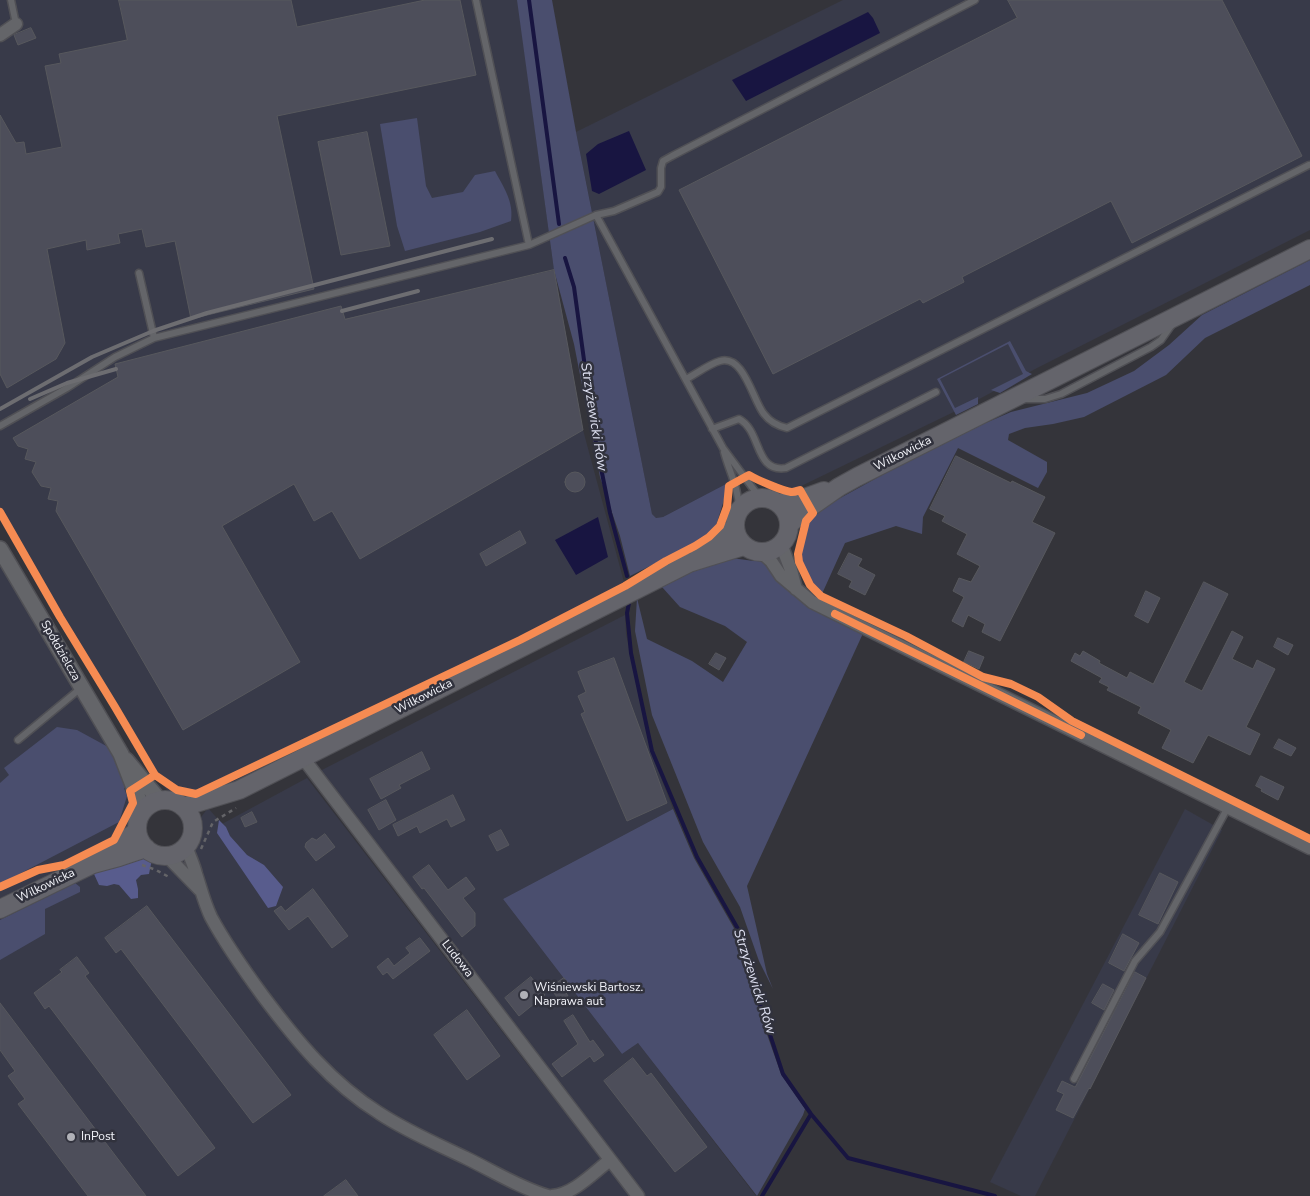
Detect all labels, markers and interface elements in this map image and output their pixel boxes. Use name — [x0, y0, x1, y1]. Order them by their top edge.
water label: Strzyżewicki Rów — [576, 361, 610, 473]
street label: Wilkowicka — [872, 433, 934, 475]
street label: Spółdzielcza — [37, 618, 83, 684]
street label: Wilkowicka — [393, 676, 455, 718]
street label: Wilkowicka — [15, 866, 77, 906]
water label: Strzyżewicki Rów — [729, 927, 779, 1037]
street label: Ludowa — [438, 938, 476, 980]
place label: Wiśniewski Bartosz. Naprawa aut — [534, 981, 643, 1009]
marker: Wiśniewski Bartosz. Naprawa aut — [518, 989, 530, 1001]
place label: InPost — [81, 1130, 115, 1144]
marker: InPost — [65, 1131, 77, 1143]

